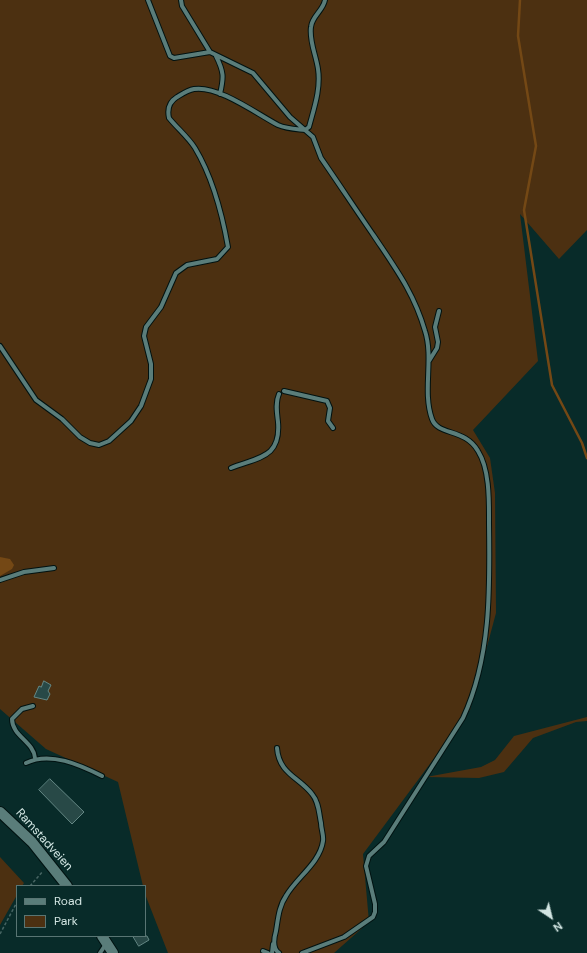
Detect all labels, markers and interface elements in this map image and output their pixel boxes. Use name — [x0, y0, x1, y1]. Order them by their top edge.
street label: Ramstadveien — [13, 806, 75, 874]
legend — [16, 885, 146, 937]
text: Road — [54, 893, 82, 909]
north arrow — [531, 897, 571, 937]
text: Park — [54, 913, 78, 929]
text: N — [551, 919, 565, 935]

